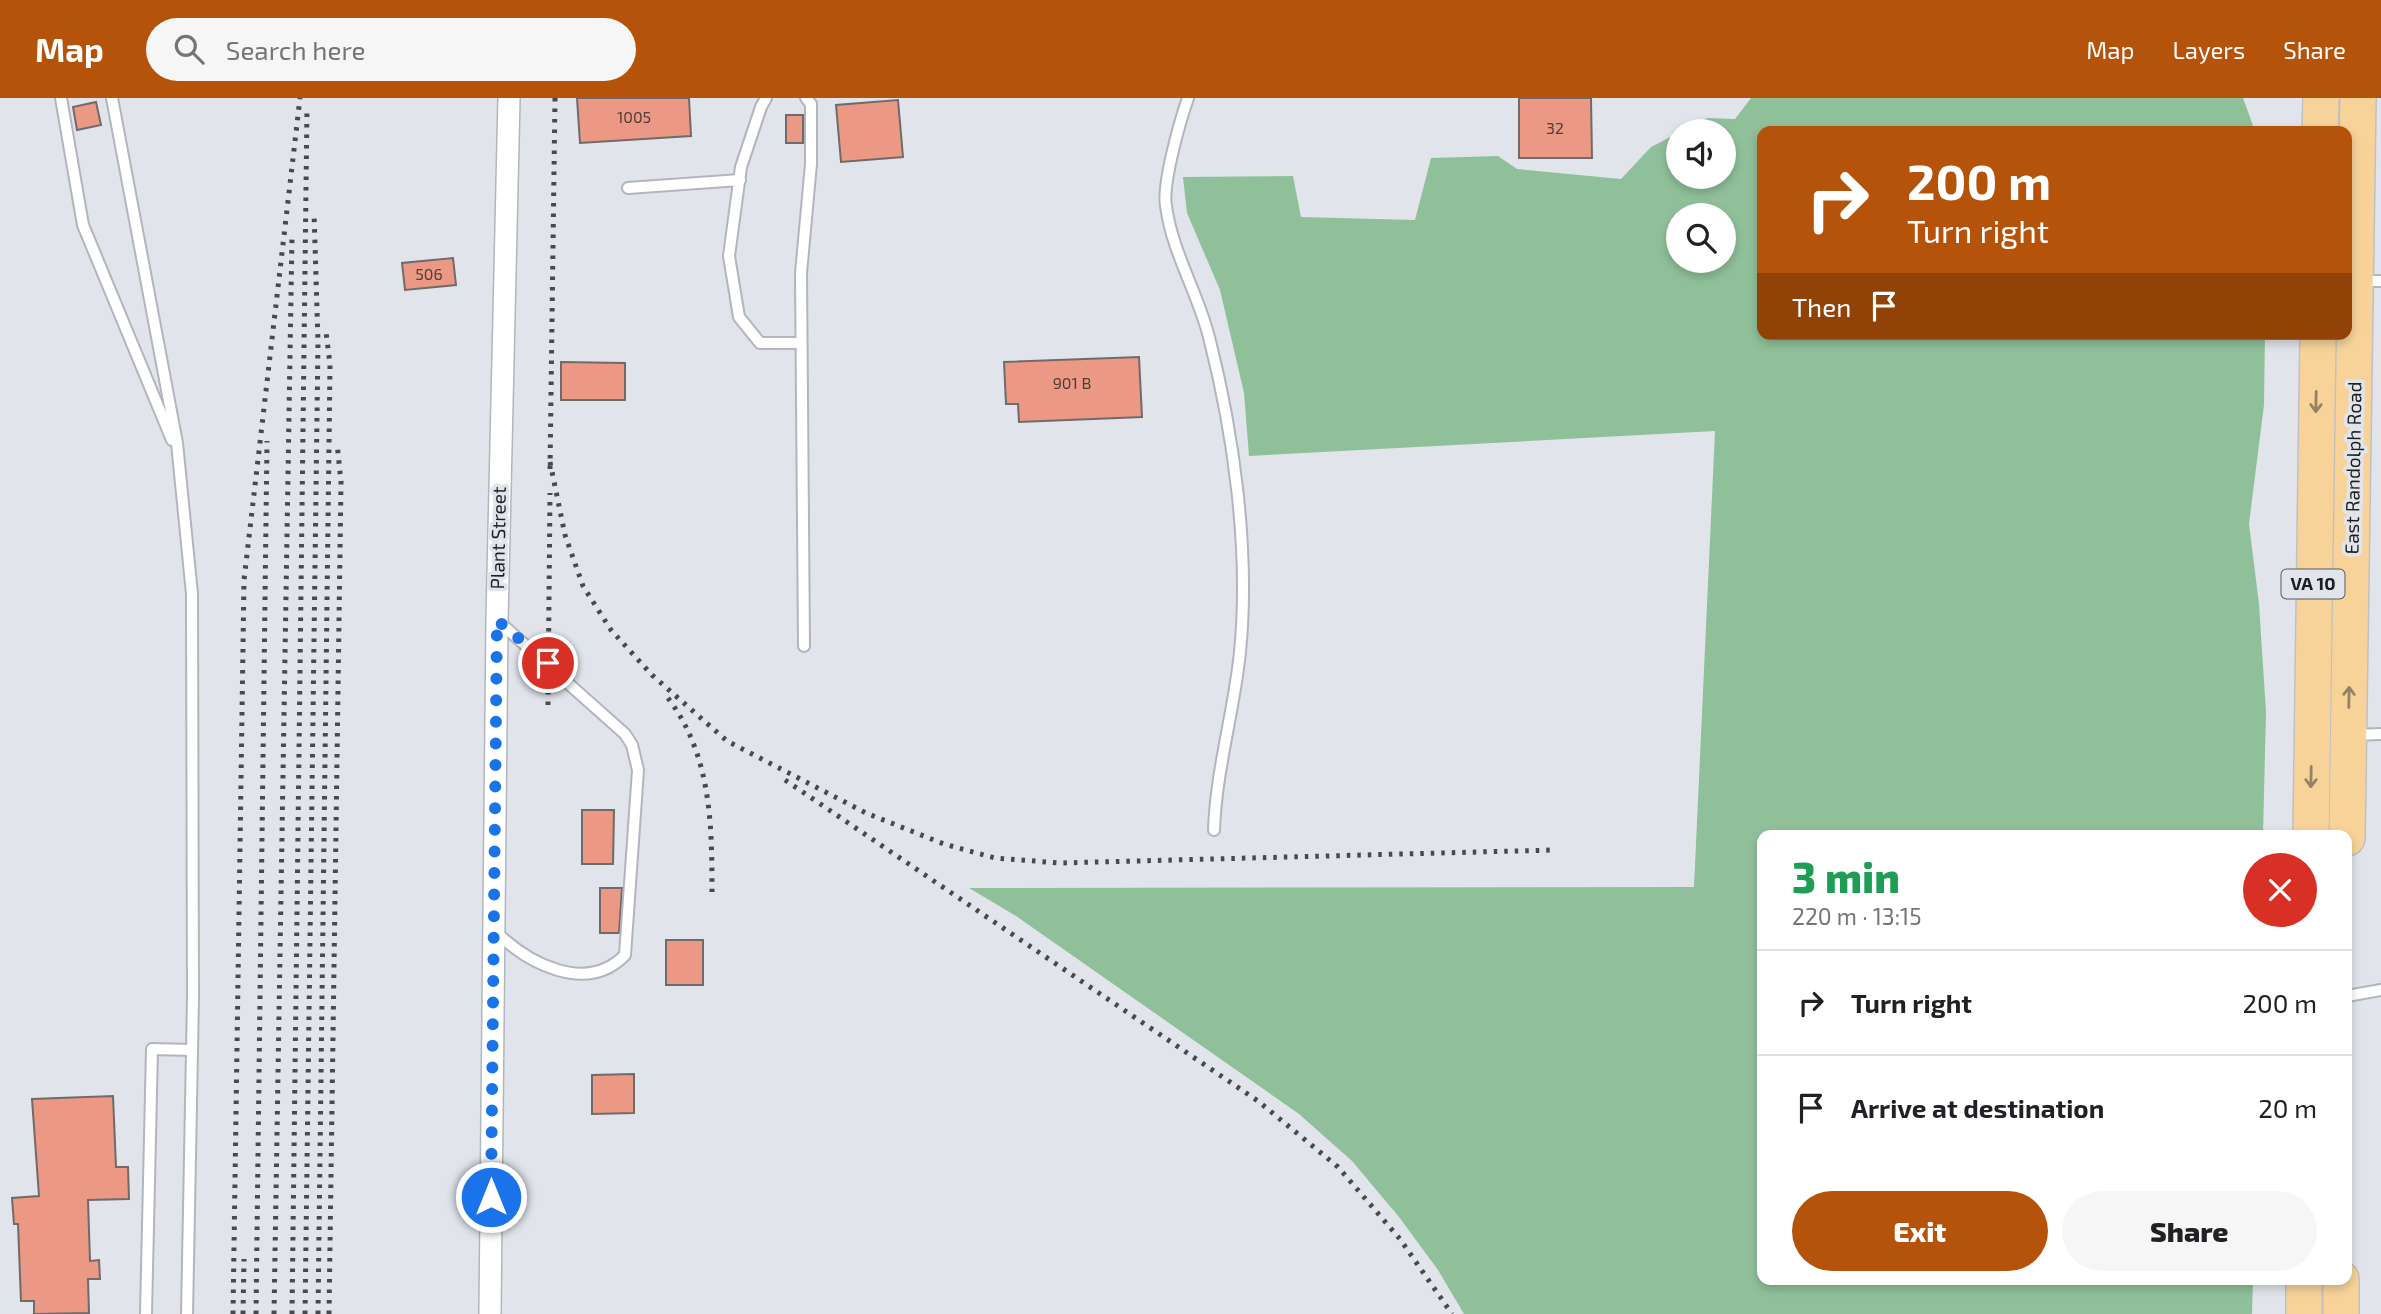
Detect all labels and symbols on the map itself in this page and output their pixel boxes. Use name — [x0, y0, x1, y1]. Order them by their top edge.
house number: 1005 — [617, 107, 651, 126]
house number: 32 — [1546, 118, 1564, 137]
house number: 506 — [415, 264, 443, 283]
house number: 901 B — [1053, 373, 1091, 392]
street label: East Randolph Road — [2339, 381, 2366, 555]
one-way arrow — [2310, 391, 2323, 414]
street label: Plant Street — [485, 486, 510, 589]
road number: VA 10 — [2282, 570, 2344, 598]
pin — [518, 633, 578, 693]
one-way arrow — [2342, 685, 2356, 708]
one-way arrow — [2304, 765, 2318, 788]
position arrow — [454, 1160, 528, 1234]

